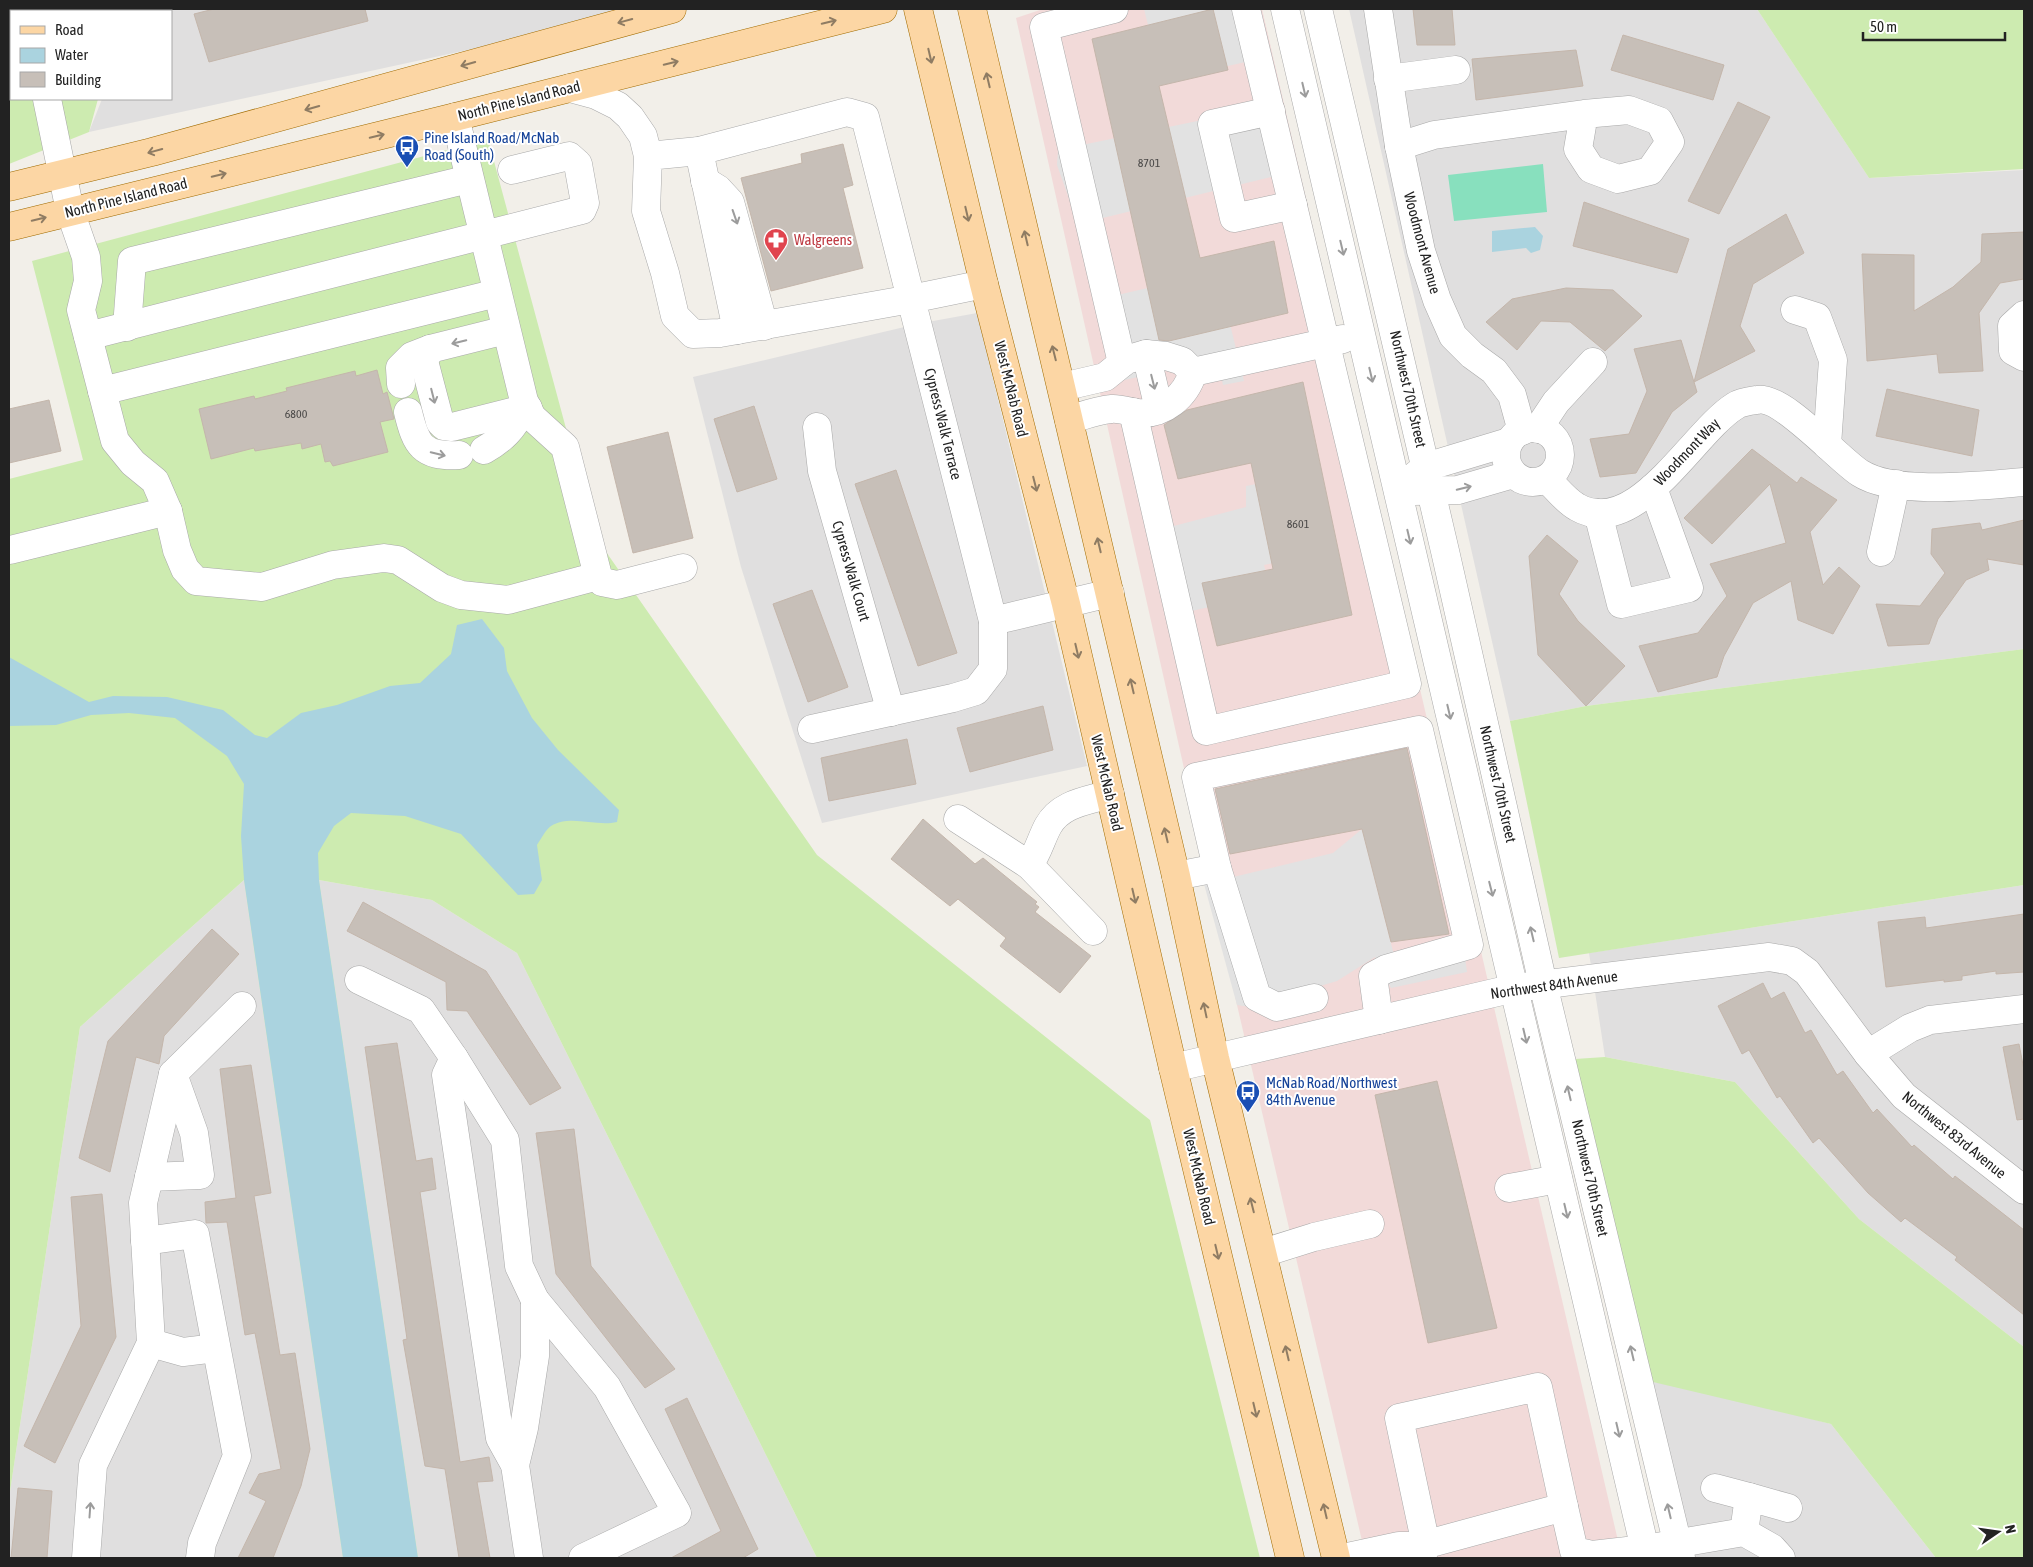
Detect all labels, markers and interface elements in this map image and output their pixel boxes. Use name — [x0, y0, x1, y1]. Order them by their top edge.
legend — [10, 10, 172, 100]
scale bar — [1863, 10, 2006, 42]
one-way arrow — [618, 17, 634, 27]
one-way arrow — [820, 17, 836, 27]
text: 50 m — [1870, 18, 1897, 35]
text: Road — [55, 21, 84, 38]
text: Water — [55, 46, 88, 63]
one-way arrow — [926, 48, 935, 64]
one-way arrow — [663, 57, 679, 67]
one-way arrow — [461, 59, 477, 69]
text: Building — [55, 71, 101, 88]
one-way arrow — [983, 73, 993, 89]
street label: North Pine Island Road — [456, 77, 582, 124]
one-way arrow — [1300, 82, 1309, 98]
one-way arrow — [304, 103, 320, 113]
place label: Pine Island Road/McNab Road (South) — [424, 129, 559, 163]
one-way arrow — [369, 131, 385, 140]
bus stop icon: Pine Island Road/McNab Road (South) — [394, 134, 420, 168]
one-way arrow — [148, 147, 164, 156]
house number: 8701 — [1138, 156, 1161, 170]
one-way arrow — [211, 170, 227, 179]
street label: North Pine Island Road — [63, 174, 189, 221]
street label: Woodmont Avenue — [1401, 190, 1444, 296]
one-way arrow — [963, 206, 972, 222]
one-way arrow — [731, 209, 741, 225]
one-way arrow — [31, 214, 47, 223]
pharmacy icon: Walgreens — [763, 227, 789, 261]
place label: Walgreens — [794, 231, 852, 248]
one-way arrow — [1021, 231, 1030, 247]
one-way arrow — [1338, 240, 1347, 256]
street label: Northwest 70th Street — [1387, 329, 1430, 449]
one-way arrow — [451, 338, 467, 347]
street label: West McNab Road — [991, 339, 1032, 439]
one-way arrow — [1049, 346, 1058, 362]
street label: Cypress Walk Terrace — [921, 366, 966, 482]
one-way arrow — [1367, 366, 1376, 382]
one-way arrow — [1148, 373, 1158, 389]
one-way arrow — [429, 387, 438, 403]
house number: 6800 — [285, 407, 308, 421]
street label: Woodmont Way — [1650, 415, 1723, 489]
one-way arrow — [430, 450, 446, 459]
one-way arrow — [1031, 475, 1040, 491]
one-way arrow — [1455, 483, 1471, 492]
house number: 8601 — [1287, 517, 1310, 531]
street label: Cypress Walk Court — [829, 519, 874, 623]
one-way arrow — [1405, 529, 1414, 545]
one-way arrow — [1094, 538, 1103, 554]
one-way arrow — [1073, 643, 1082, 659]
one-way arrow — [1127, 678, 1136, 694]
one-way arrow — [1445, 704, 1454, 720]
street label: Northwest 70th Street — [1477, 724, 1520, 844]
street label: West McNab Road — [1088, 733, 1127, 833]
one-way arrow — [1161, 827, 1170, 843]
one-way arrow — [1487, 881, 1496, 897]
one-way arrow — [1129, 888, 1139, 904]
one-way arrow — [1527, 927, 1536, 943]
street label: Northwest 84th Avenue — [1489, 967, 1619, 1002]
one-way arrow — [1200, 1003, 1209, 1019]
one-way arrow — [1521, 1027, 1531, 1043]
place label: McNab Road/Northwest 84th Avenue — [1266, 1074, 1397, 1108]
bus stop icon: McNab Road/Northwest 84th Avenue — [1235, 1079, 1261, 1113]
one-way arrow — [1564, 1085, 1573, 1101]
street label: Northwest 83rd Avenue — [1899, 1088, 2010, 1182]
street label: Northwest 70th Street — [1569, 1118, 1612, 1238]
street label: West McNab Road — [1180, 1127, 1219, 1227]
one-way arrow — [1246, 1198, 1256, 1214]
one-way arrow — [1562, 1202, 1571, 1218]
one-way arrow — [1213, 1243, 1222, 1259]
one-way arrow — [1282, 1345, 1291, 1361]
one-way arrow — [1627, 1345, 1636, 1361]
one-way arrow — [1251, 1401, 1260, 1417]
one-way arrow — [1614, 1422, 1623, 1438]
one-way arrow — [85, 1502, 94, 1518]
one-way arrow — [1320, 1503, 1329, 1519]
one-way arrow — [1664, 1503, 1674, 1519]
north arrow — [1973, 1507, 2023, 1557]
text: N — [2002, 1523, 2019, 1535]

